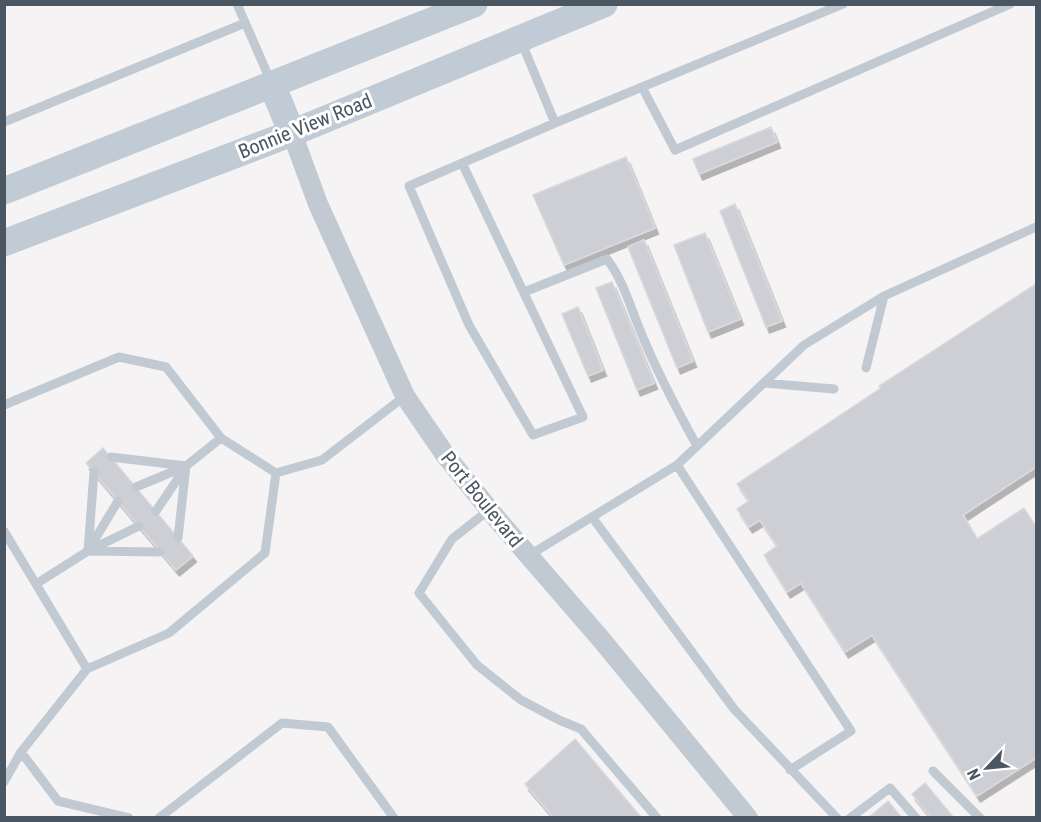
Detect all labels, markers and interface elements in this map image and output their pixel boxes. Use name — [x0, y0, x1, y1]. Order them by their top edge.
street label: Bonnie View Road — [235, 88, 375, 164]
street label: Port Boulevard — [436, 446, 528, 552]
north arrow — [957, 738, 1017, 798]
text: N — [963, 766, 985, 783]

